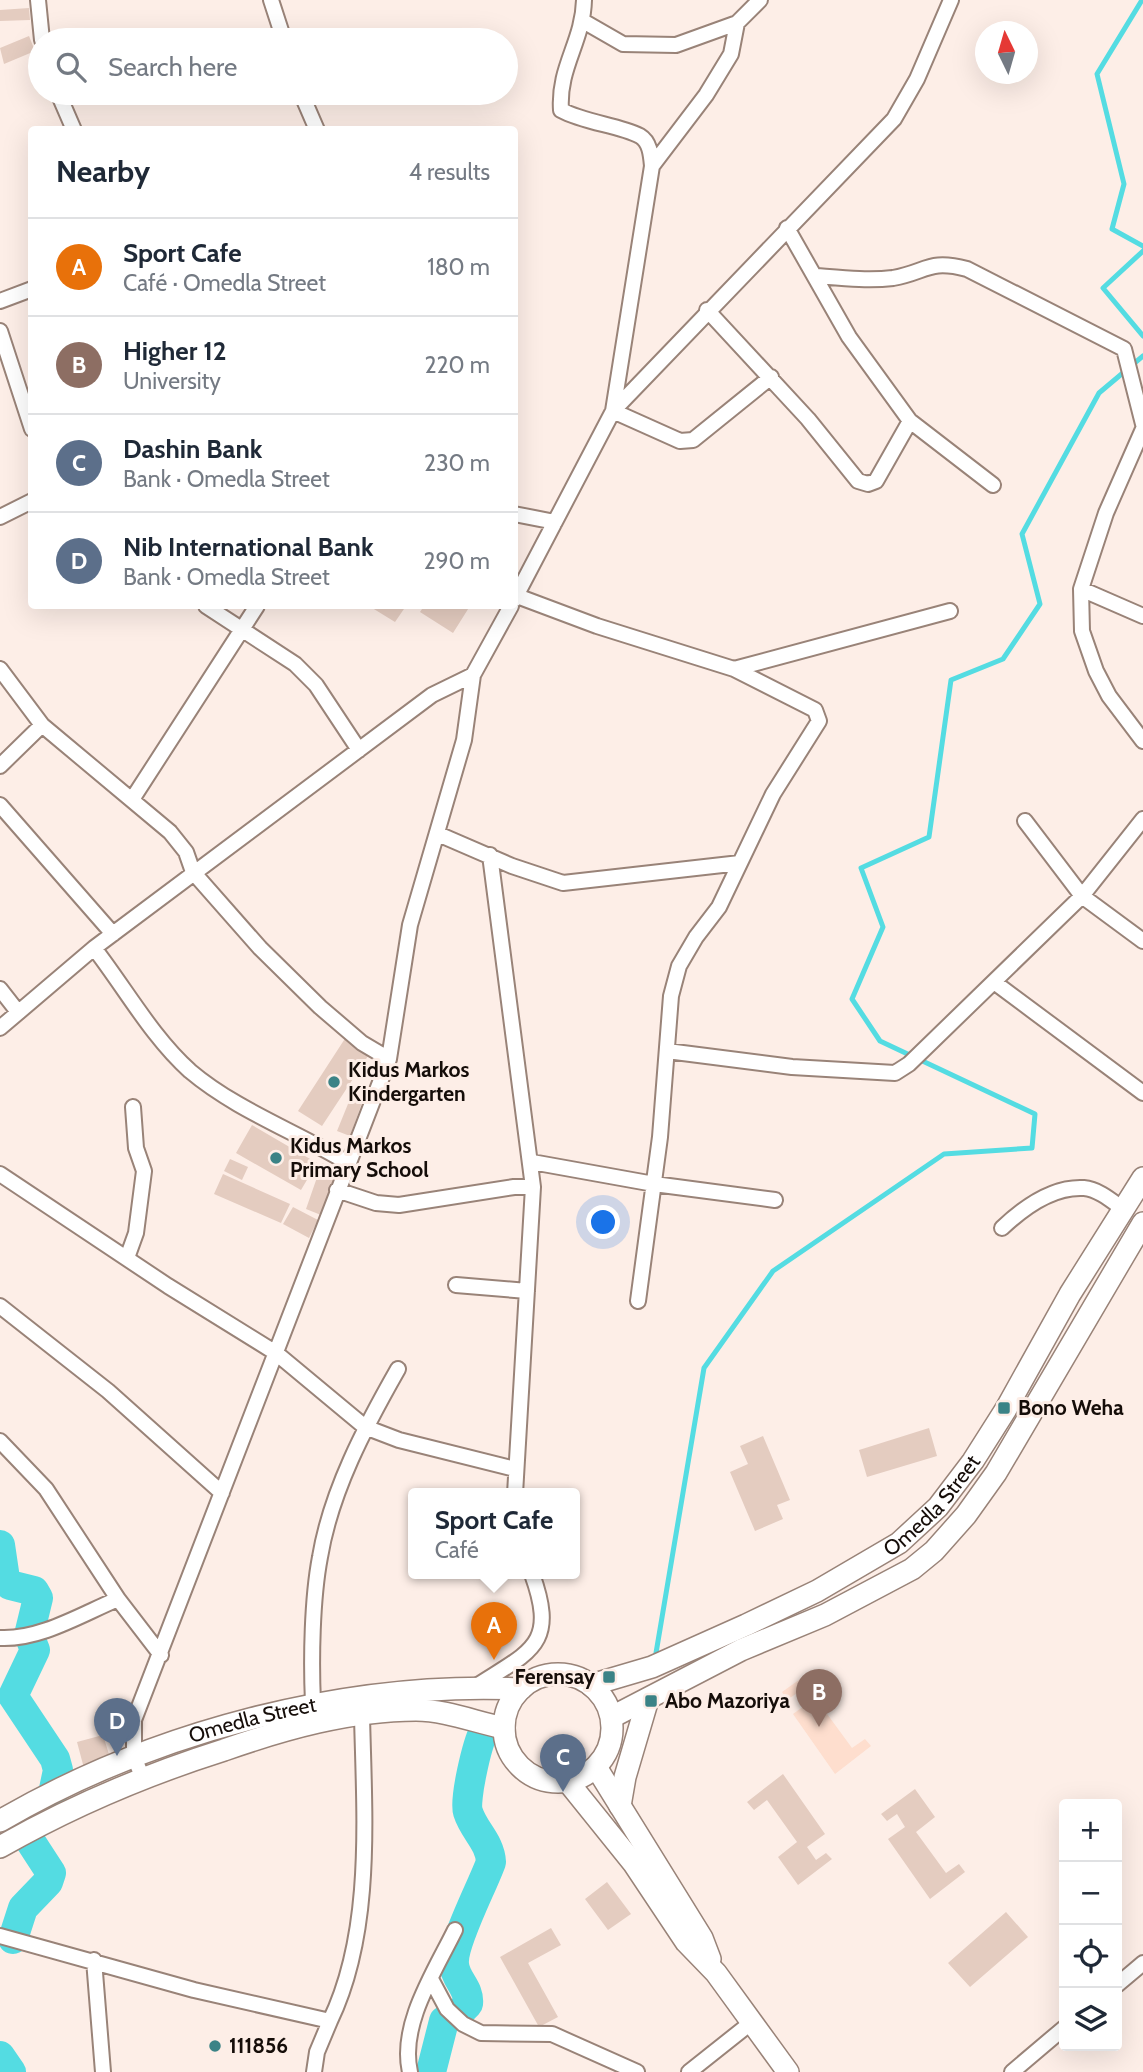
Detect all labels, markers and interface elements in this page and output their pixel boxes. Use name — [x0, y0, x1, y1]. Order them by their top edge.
north arrow — [975, 21, 1038, 84]
search box — [28, 28, 518, 105]
icon: search — [52, 48, 90, 86]
text: Search here — [108, 51, 237, 83]
text: Nearby — [56, 153, 150, 190]
text: 4 results — [409, 158, 490, 186]
text: Sport Cafe — [123, 237, 242, 269]
text: A — [72, 253, 86, 281]
text: 180 m — [427, 253, 490, 281]
text: Café · Omedla Street — [123, 269, 326, 297]
text: Higher 12 — [123, 335, 227, 367]
text: B — [72, 351, 86, 379]
text: 220 m — [424, 351, 490, 379]
text: University — [123, 367, 221, 395]
text: Dashin Bank — [123, 433, 262, 465]
text: C — [72, 449, 86, 477]
text: 230 m — [424, 449, 490, 477]
text: Bank · Omedla Street — [123, 465, 330, 493]
text: Nib International Bank — [123, 531, 374, 563]
text: D — [71, 547, 87, 575]
text: 290 m — [423, 547, 490, 575]
text: Bank · Omedla Street — [123, 563, 330, 591]
place label: Kidus Markos Kindergarten — [348, 1057, 469, 1106]
marker: Kidus Markos Kindergarten — [326, 1074, 342, 1090]
place label: Kidus Markos Primary School — [290, 1133, 429, 1182]
marker: Kidus Markos Primary School — [268, 1150, 284, 1166]
your location — [586, 1205, 620, 1239]
place label: Bono Weha — [1018, 1395, 1124, 1420]
marker: Bono Weha — [996, 1400, 1012, 1416]
street label: Omedla Street — [879, 1451, 985, 1561]
popup — [408, 1488, 580, 1579]
text: Sport Cafe — [435, 1504, 553, 1536]
text: Café — [435, 1536, 479, 1564]
pin: A — [471, 1602, 517, 1660]
place label: Ferensay — [515, 1664, 596, 1689]
marker: Ferensay — [601, 1669, 617, 1685]
pin: B — [796, 1669, 842, 1727]
place label: Abo Mazoriya — [665, 1688, 790, 1713]
street label: Omedla Street — [185, 1692, 318, 1748]
marker: Abo Mazoriya — [643, 1693, 659, 1709]
pin: D — [94, 1698, 140, 1756]
pin: C — [540, 1734, 586, 1792]
map controls — [1059, 1799, 1122, 2051]
button: + — [1059, 1799, 1122, 1862]
button: − — [1059, 1862, 1122, 1925]
button: locate — [1059, 1925, 1122, 1988]
button: layers — [1059, 1988, 1122, 2051]
place label: 111856 — [229, 2033, 288, 2058]
marker: 111856 — [207, 2038, 223, 2054]

